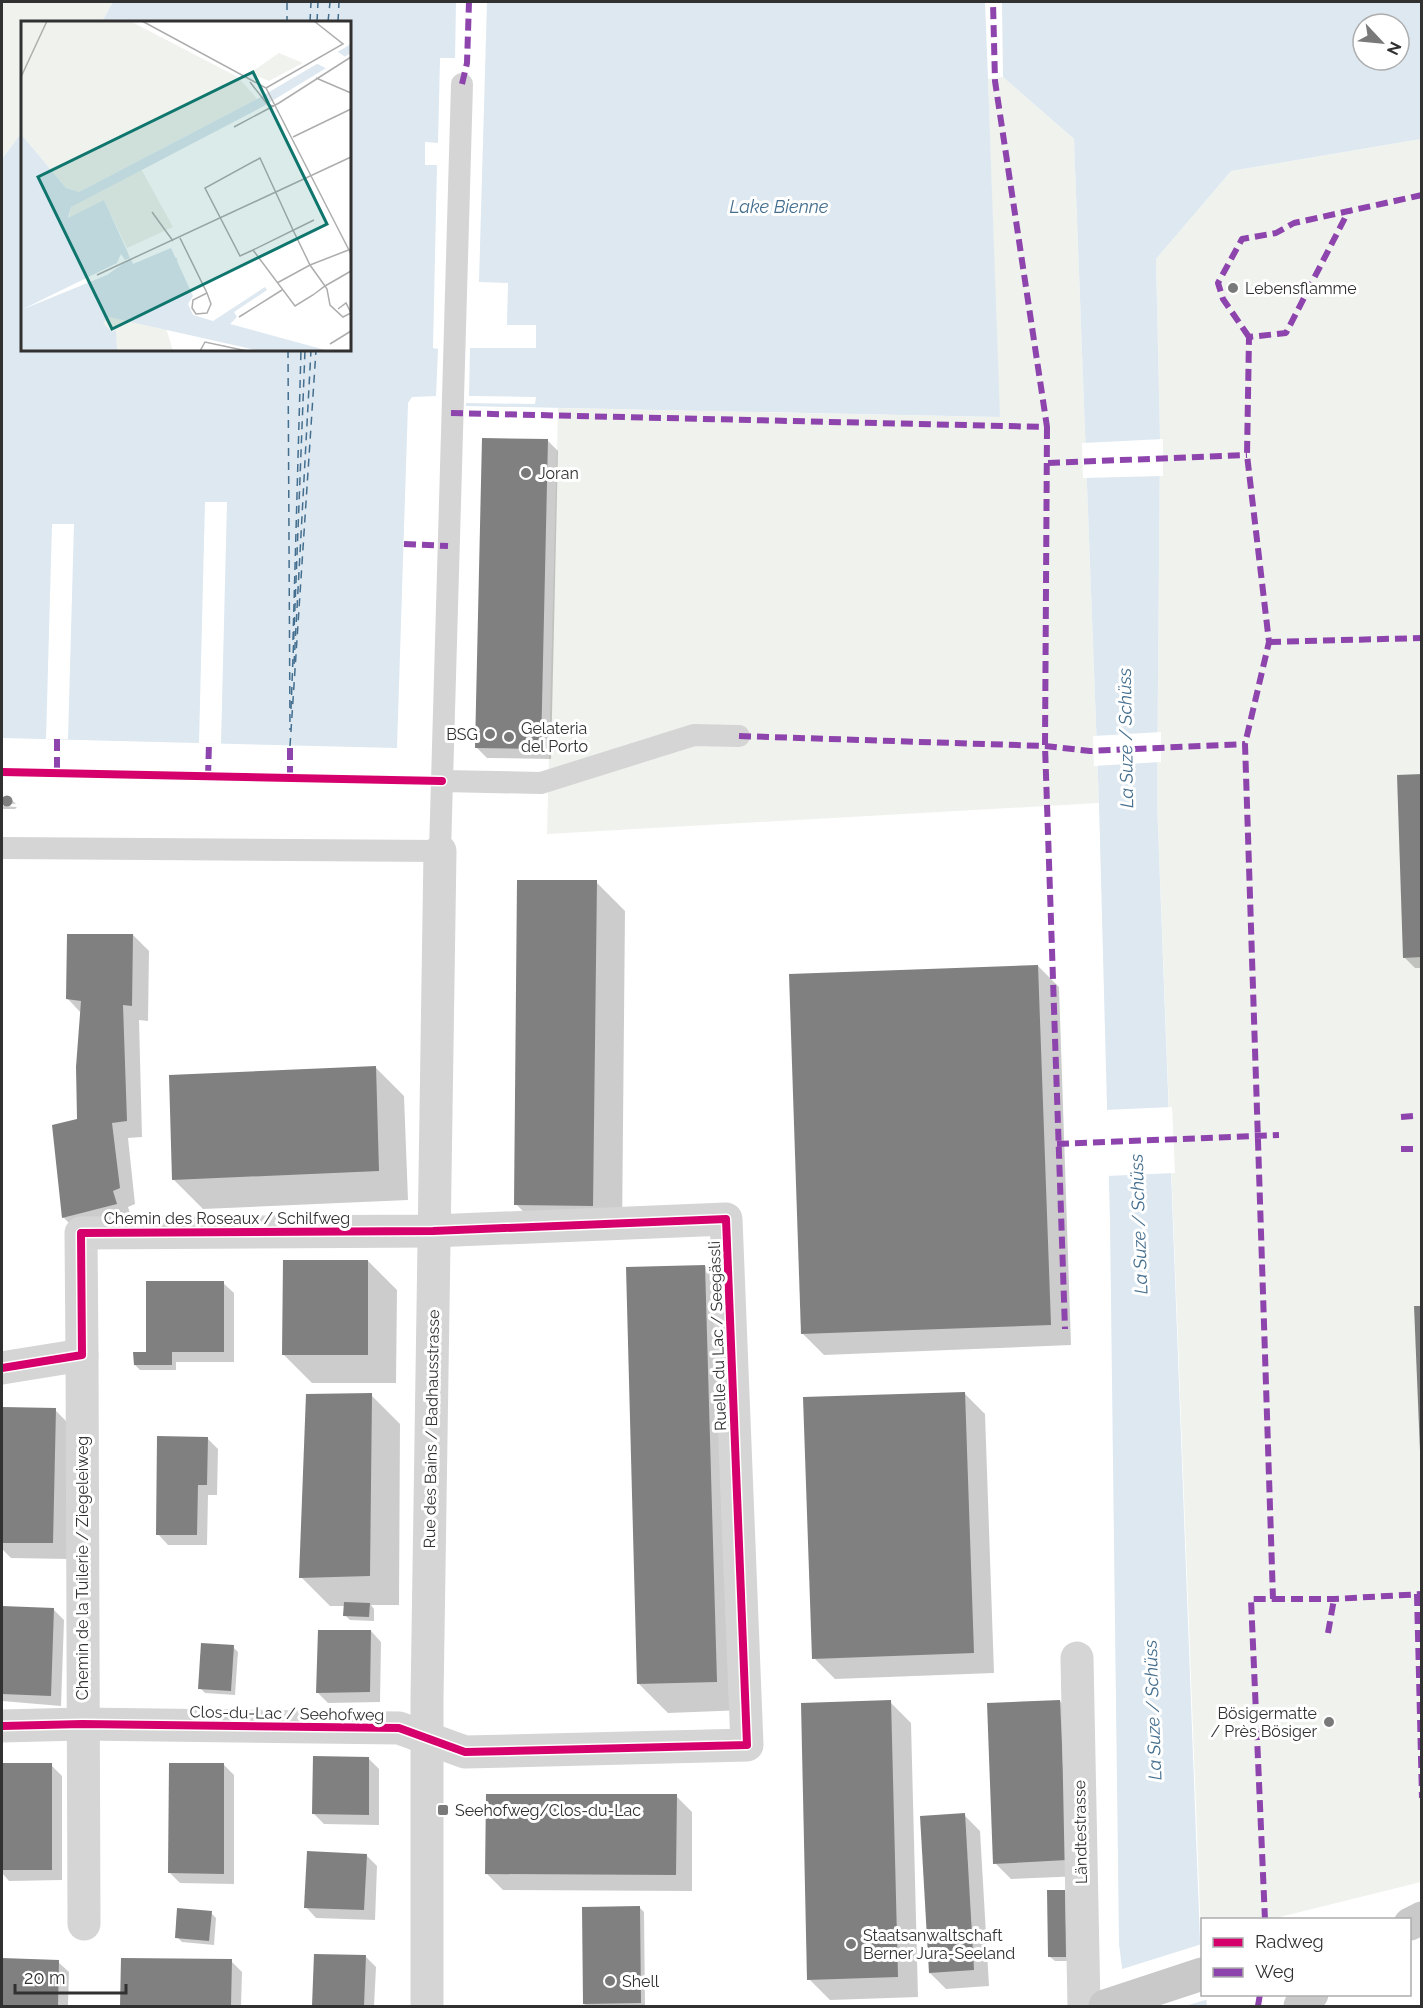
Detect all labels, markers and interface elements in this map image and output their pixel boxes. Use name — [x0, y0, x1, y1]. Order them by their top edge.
north arrow — [1351, 12, 1411, 72]
inset map — [21, 21, 351, 351]
text: N — [1383, 39, 1405, 58]
water label: Lake Bienne — [730, 196, 829, 217]
place label: Lebensflamme — [1245, 279, 1357, 298]
marker: Lebensflamme — [1226, 281, 1240, 295]
place label: Joran — [538, 464, 579, 483]
marker: Joran — [519, 466, 533, 480]
water label: La Suze / Schüss — [1114, 667, 1137, 808]
place label: Gelateria del Porto — [521, 719, 588, 756]
place label: BSG — [446, 725, 478, 744]
marker: BSG — [483, 727, 497, 741]
marker: Gelateria del Porto — [502, 730, 516, 744]
water label: La Suze / Schüss — [1126, 1153, 1151, 1295]
street label: Chemin des Roseaux / Schilfweg — [104, 1209, 350, 1228]
street label: Ruelle du Lac / Seegässli — [705, 1241, 730, 1431]
street label: Rue des Bains / Badhausstrasse — [420, 1309, 443, 1549]
street label: Chemin de la Tuilerie / Ziegeleiweg — [73, 1436, 92, 1700]
water label: La Suze / Schüss — [1140, 1639, 1165, 1781]
street label: Clos-du-Lac / Seehofweg — [189, 1702, 384, 1725]
place label: Bösigermatte / Près Bösiger — [1210, 1704, 1317, 1741]
marker: Bösigermatte / Près Bösiger — [1322, 1715, 1336, 1729]
street label: Ländtestrasse — [1070, 1780, 1091, 1884]
place label: Seehofweg/Clos-du-Lac — [455, 1801, 641, 1820]
marker: Seehofweg/Clos-du-Lac — [436, 1803, 450, 1817]
legend — [1201, 1918, 1411, 1996]
place label: Staatsanwaltschaft Berner Jura-Seeland — [863, 1926, 1015, 1963]
text: Radweg — [1255, 1931, 1324, 1952]
marker: Staatsanwaltschaft Berner Jura-Seeland — [844, 1937, 858, 1951]
scale bar — [15, 1957, 126, 1995]
text: Weg — [1255, 1961, 1294, 1982]
text: 20 m — [24, 1967, 66, 1988]
place label: Shell — [622, 1972, 660, 1991]
marker: Shell — [603, 1974, 617, 1988]

